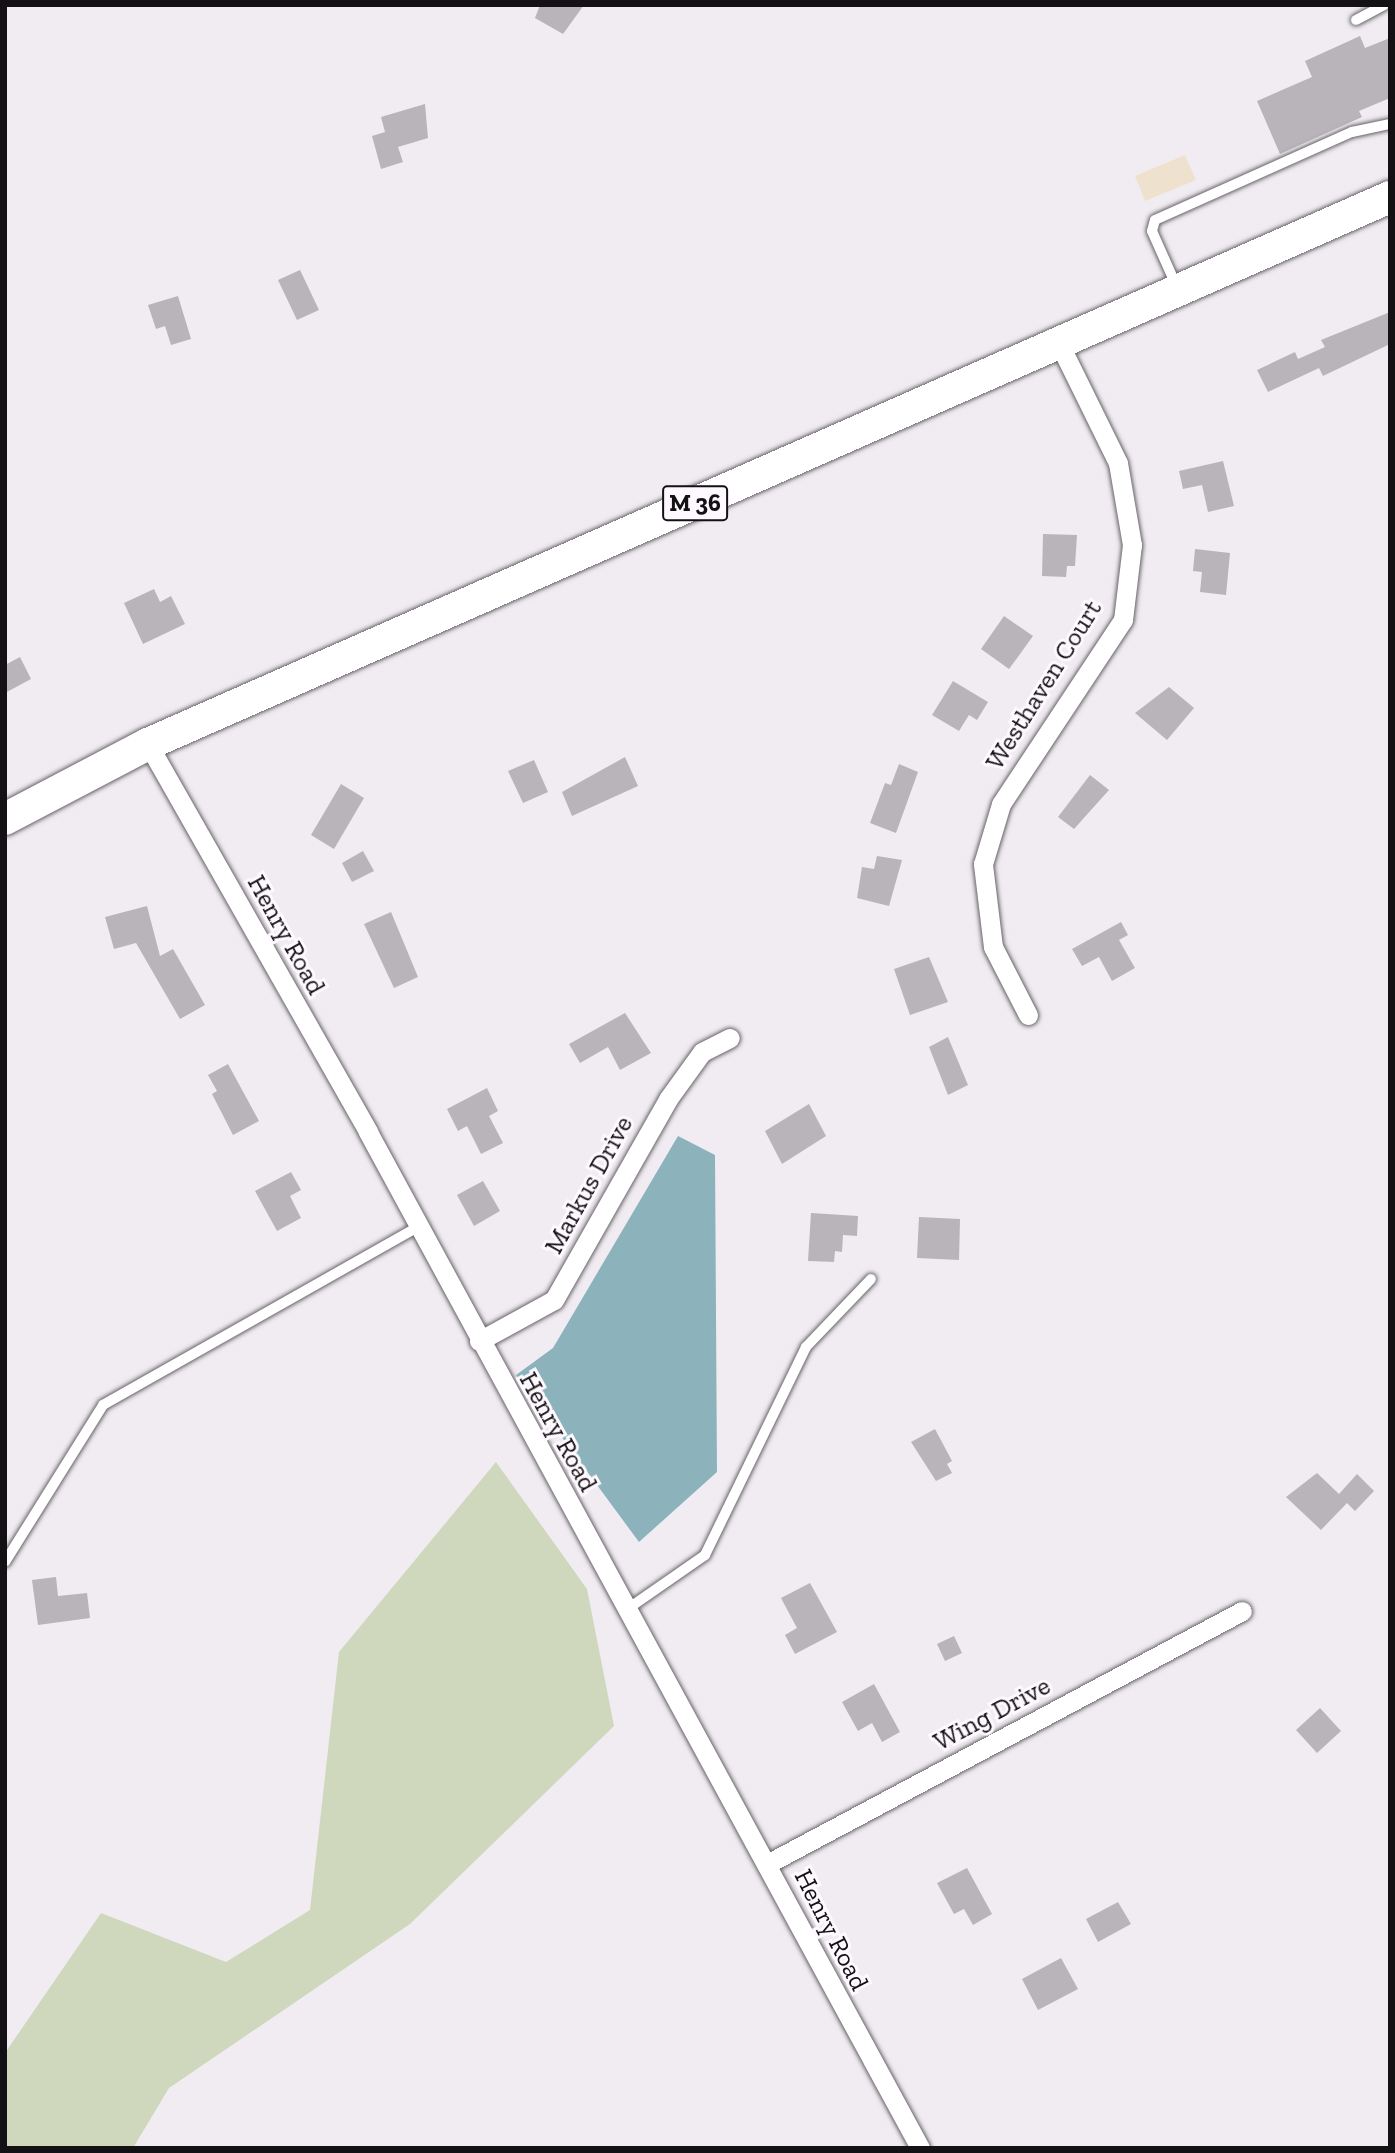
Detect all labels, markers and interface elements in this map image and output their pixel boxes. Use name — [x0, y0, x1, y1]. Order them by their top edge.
road number: M 36 — [662, 482, 728, 524]
street label: Westhaven Court — [979, 594, 1109, 776]
street label: Henry Road — [240, 870, 332, 1000]
street label: Markus Drive — [538, 1111, 640, 1259]
street label: Henry Road — [512, 1367, 604, 1497]
street label: Wing Drive — [928, 1670, 1056, 1758]
street label: Henry Road — [787, 1864, 875, 1996]

